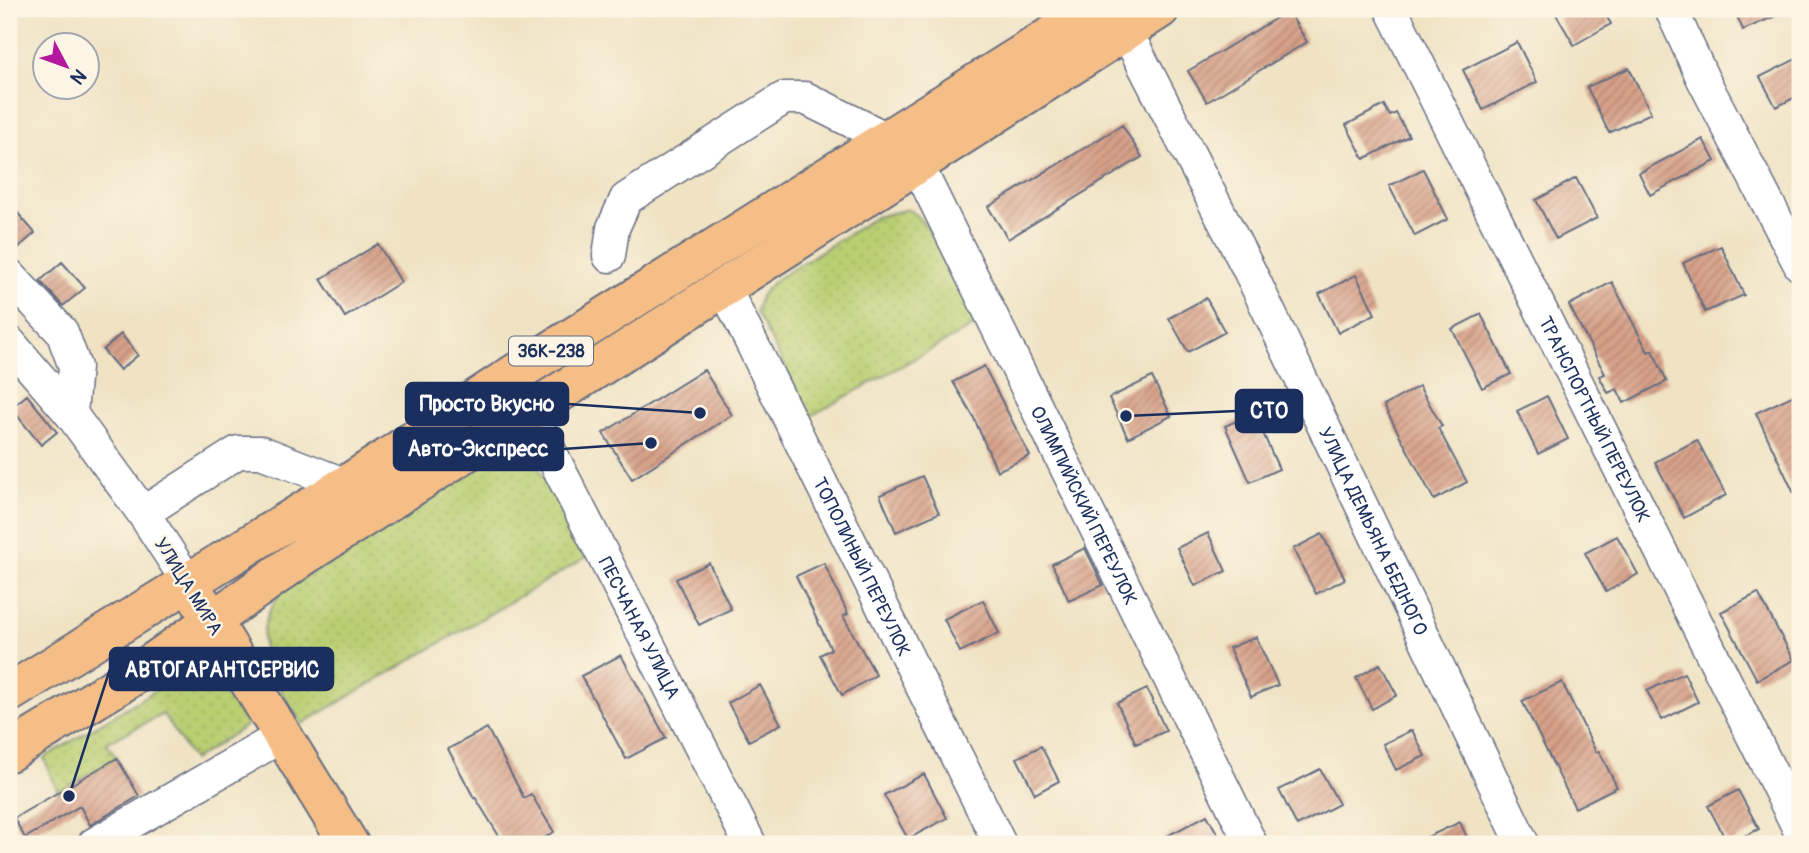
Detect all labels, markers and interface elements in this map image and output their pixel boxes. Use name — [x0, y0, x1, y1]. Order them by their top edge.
north arrow — [32, 32, 102, 102]
text: N — [65, 64, 91, 89]
street label: ТРАНСПОРТНЫЙ ПЕРЕУЛОК — [1533, 312, 1656, 527]
road number: 36К-238 — [509, 337, 593, 366]
callout: Просто Вкусно — [406, 383, 568, 425]
callout: СТО — [1236, 390, 1302, 432]
text: Просто Вкусно — [420, 391, 555, 418]
text: СТО — [1250, 398, 1288, 425]
street label: ОЛИМПИЙСКИЙ ПЕРЕУЛОК — [1025, 402, 1143, 609]
street label: УЛИЦА ДЕМЬЯНА БЕДНОГО — [1313, 423, 1433, 640]
callout: Авто-Экспресс — [394, 428, 563, 470]
text: Авто-Экспресс — [407, 436, 549, 463]
street label: ТОПОЛИНЫЙ ПЕРЕУЛОК — [807, 474, 916, 660]
street label: УЛИЦА МИРА — [149, 533, 228, 640]
street label: ПЕСЧАНАЯ УЛИЦА — [593, 553, 685, 703]
callout: АВТОГАРАНТСЕРВИС — [110, 648, 333, 690]
text: АВТОГАРАНТСЕРВИС — [125, 657, 320, 684]

